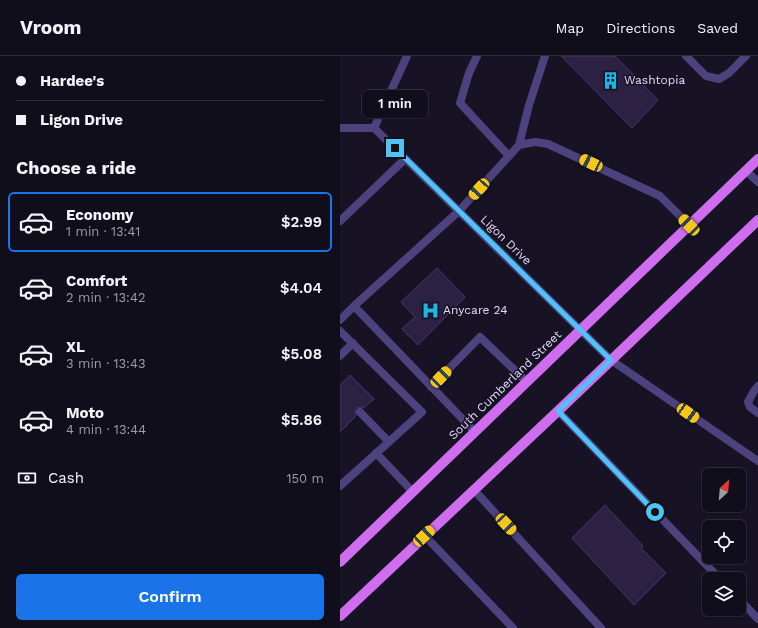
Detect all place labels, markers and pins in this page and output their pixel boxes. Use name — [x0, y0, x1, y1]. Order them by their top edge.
building icon: Washtopia — [601, 70, 621, 90]
place label: Washtopia — [624, 73, 685, 87]
hospital icon: Anycare 24 — [420, 300, 440, 320]
place label: Anycare 24 — [443, 303, 508, 317]

